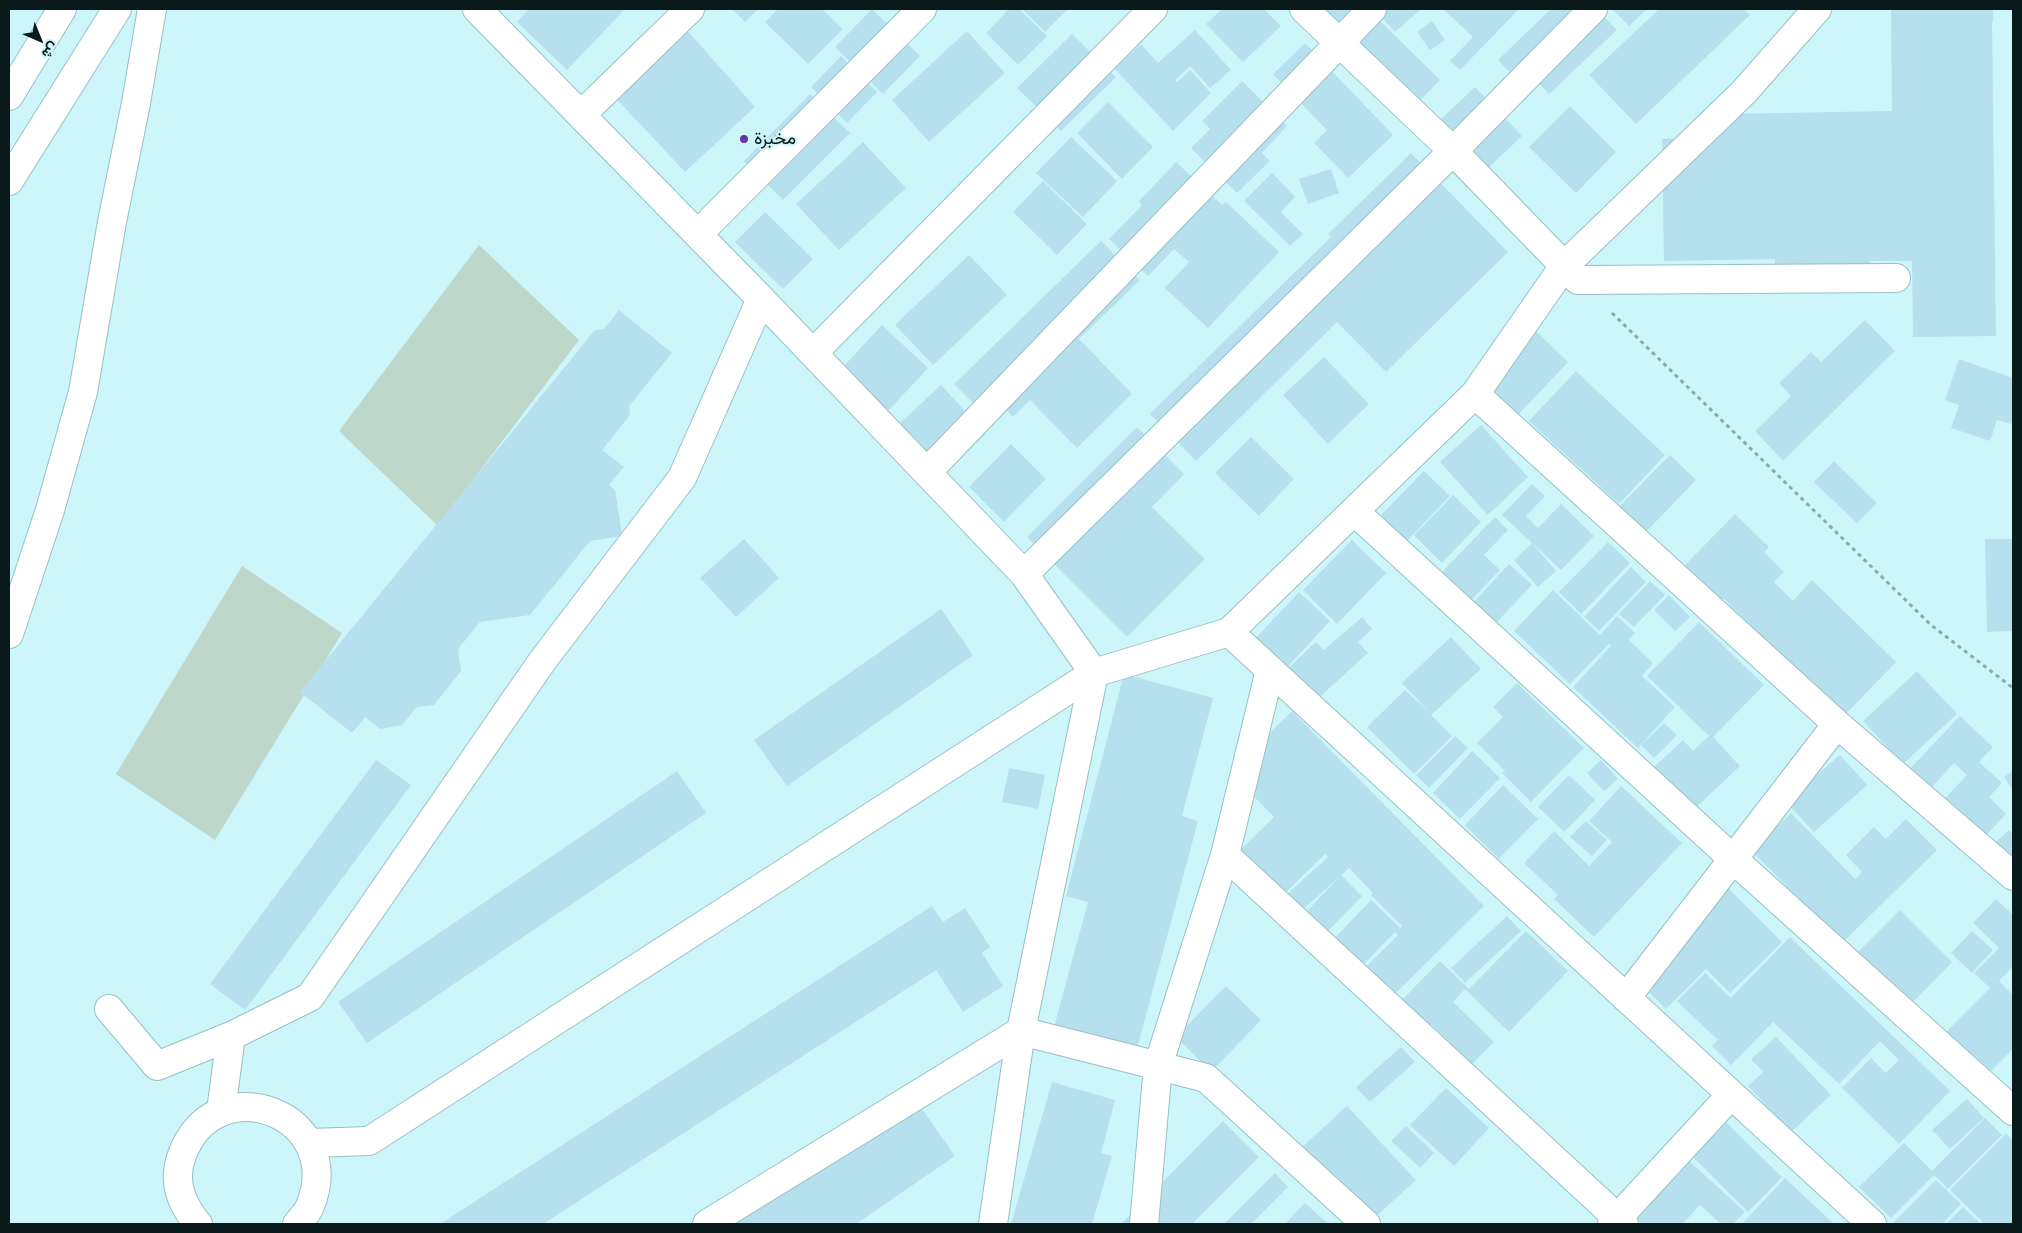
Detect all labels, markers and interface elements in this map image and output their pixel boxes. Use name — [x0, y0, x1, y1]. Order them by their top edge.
north arrow — [15, 15, 65, 65]
text: ش — [39, 39, 62, 62]
place label: مخبزة — [754, 128, 796, 150]
marker: مخبزة — [738, 133, 750, 145]

